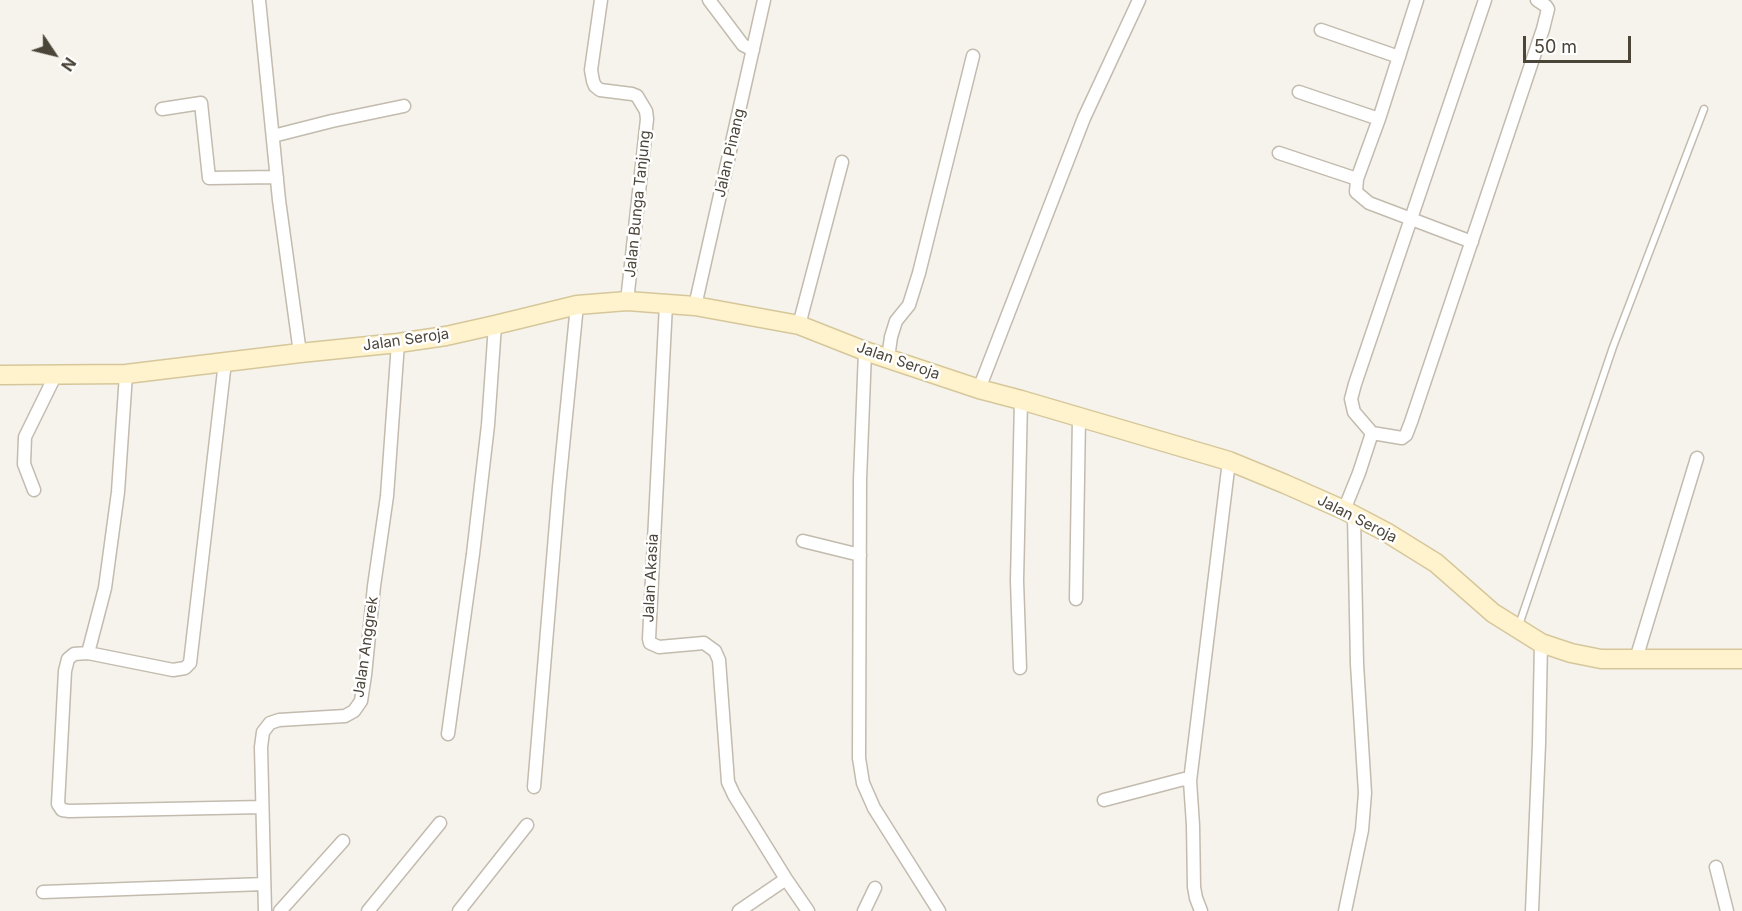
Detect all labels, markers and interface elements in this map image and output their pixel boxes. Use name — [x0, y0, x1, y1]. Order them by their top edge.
north arrow — [24, 24, 84, 84]
scale bar — [1526, 24, 1634, 62]
text: 50 m — [1534, 36, 1577, 57]
text: N — [57, 54, 80, 75]
street label: Jalan Pinang — [711, 107, 749, 199]
street label: Jalan Bunga Tanjung — [621, 129, 655, 279]
street label: Jalan Seroja — [362, 325, 450, 355]
street label: Jalan Seroja — [854, 338, 942, 384]
street label: Jalan Seroja — [1314, 491, 1400, 547]
street label: Jalan Akasia — [640, 533, 662, 623]
street label: Jalan Anggrek — [350, 595, 382, 699]

